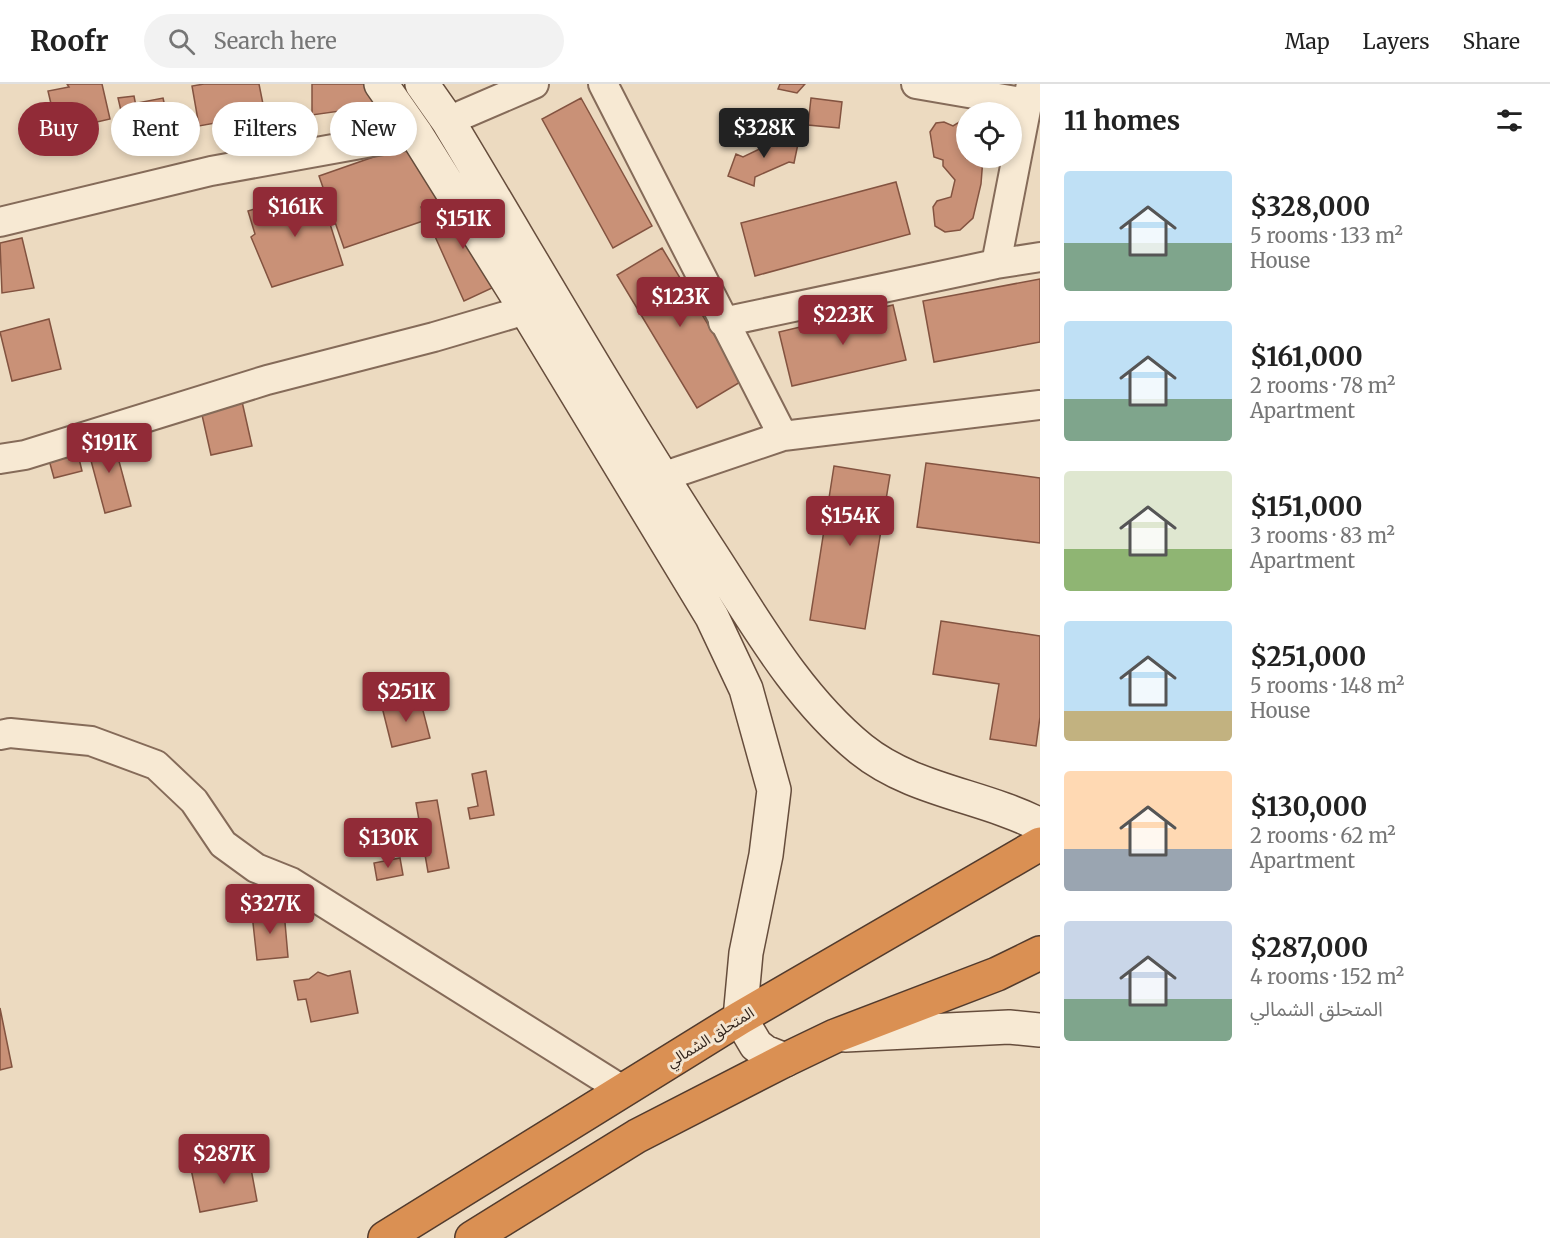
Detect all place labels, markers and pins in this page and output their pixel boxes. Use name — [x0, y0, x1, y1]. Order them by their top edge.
pin: $328K — [722, 108, 806, 159]
pin: $161K — [253, 187, 337, 238]
pin: $151K — [421, 199, 505, 250]
pin: $123K — [638, 277, 722, 328]
pin: $223K — [801, 295, 885, 346]
pin: $191K — [67, 423, 151, 474]
pin: $154K — [808, 496, 892, 547]
pin: $251K — [364, 672, 448, 723]
pin: $130K — [346, 818, 430, 869]
pin: $327K — [228, 884, 312, 935]
pin: $287K — [182, 1134, 266, 1185]

